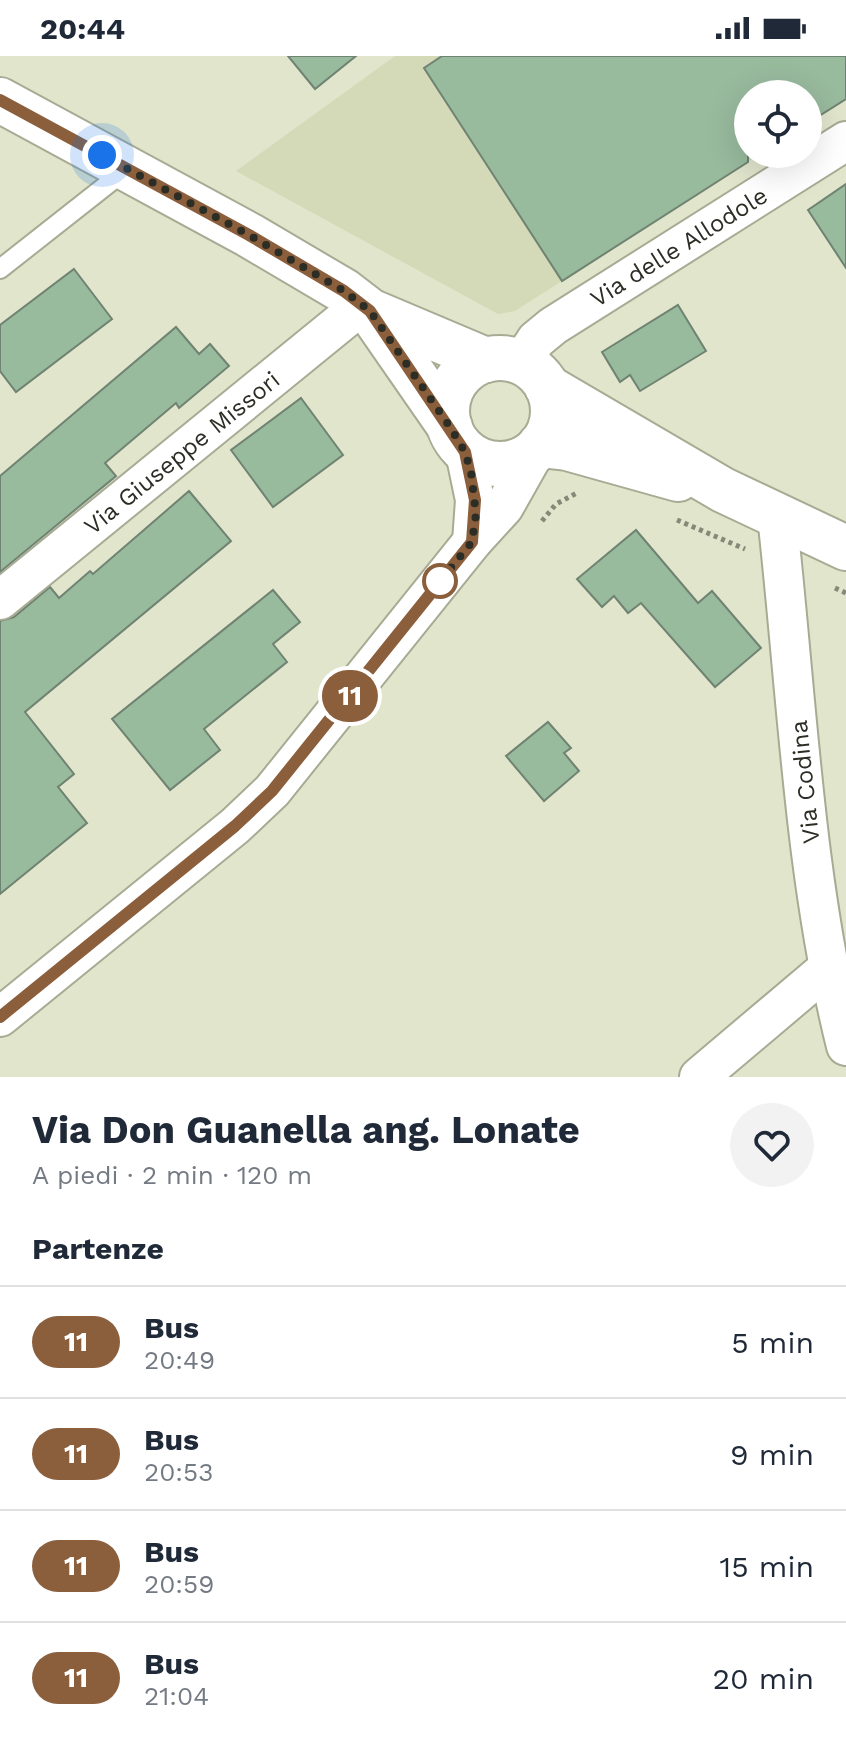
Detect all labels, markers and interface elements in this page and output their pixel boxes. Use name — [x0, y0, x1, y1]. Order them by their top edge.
text: 20:44 — [40, 11, 125, 46]
map controls — [734, 80, 822, 168]
button: locate — [734, 80, 822, 168]
your location — [82, 135, 122, 175]
street label: Via delle Allodole — [585, 181, 773, 313]
street label: Via Giuseppe Missori — [79, 366, 285, 540]
unlabelled marker — [423, 564, 457, 598]
line badge: 11 — [314, 670, 386, 722]
text: 11 — [338, 679, 362, 712]
street label: Via Codina — [785, 719, 825, 845]
button: heart — [730, 1103, 814, 1187]
text: Via Don Guanella ang. Lonate — [32, 1108, 580, 1152]
text: A piedi · 2 min · 120 m — [32, 1160, 312, 1190]
text: Partenze — [32, 1231, 164, 1266]
text: Bus — [144, 1310, 199, 1345]
text: 11 — [64, 1325, 88, 1358]
text: 5 min — [731, 1325, 814, 1360]
text: 20:49 — [144, 1345, 215, 1375]
text: Bus — [144, 1422, 199, 1457]
text: 11 — [64, 1437, 88, 1470]
text: 9 min — [730, 1437, 814, 1472]
text: 20:53 — [144, 1457, 213, 1487]
text: Bus — [144, 1534, 199, 1569]
text: 11 — [64, 1549, 88, 1582]
text: 15 min — [719, 1549, 814, 1584]
text: 20:59 — [144, 1569, 214, 1599]
text: Bus — [144, 1646, 199, 1681]
text: 11 — [64, 1661, 88, 1694]
text: 20 min — [712, 1661, 814, 1696]
text: 21:04 — [144, 1681, 209, 1711]

